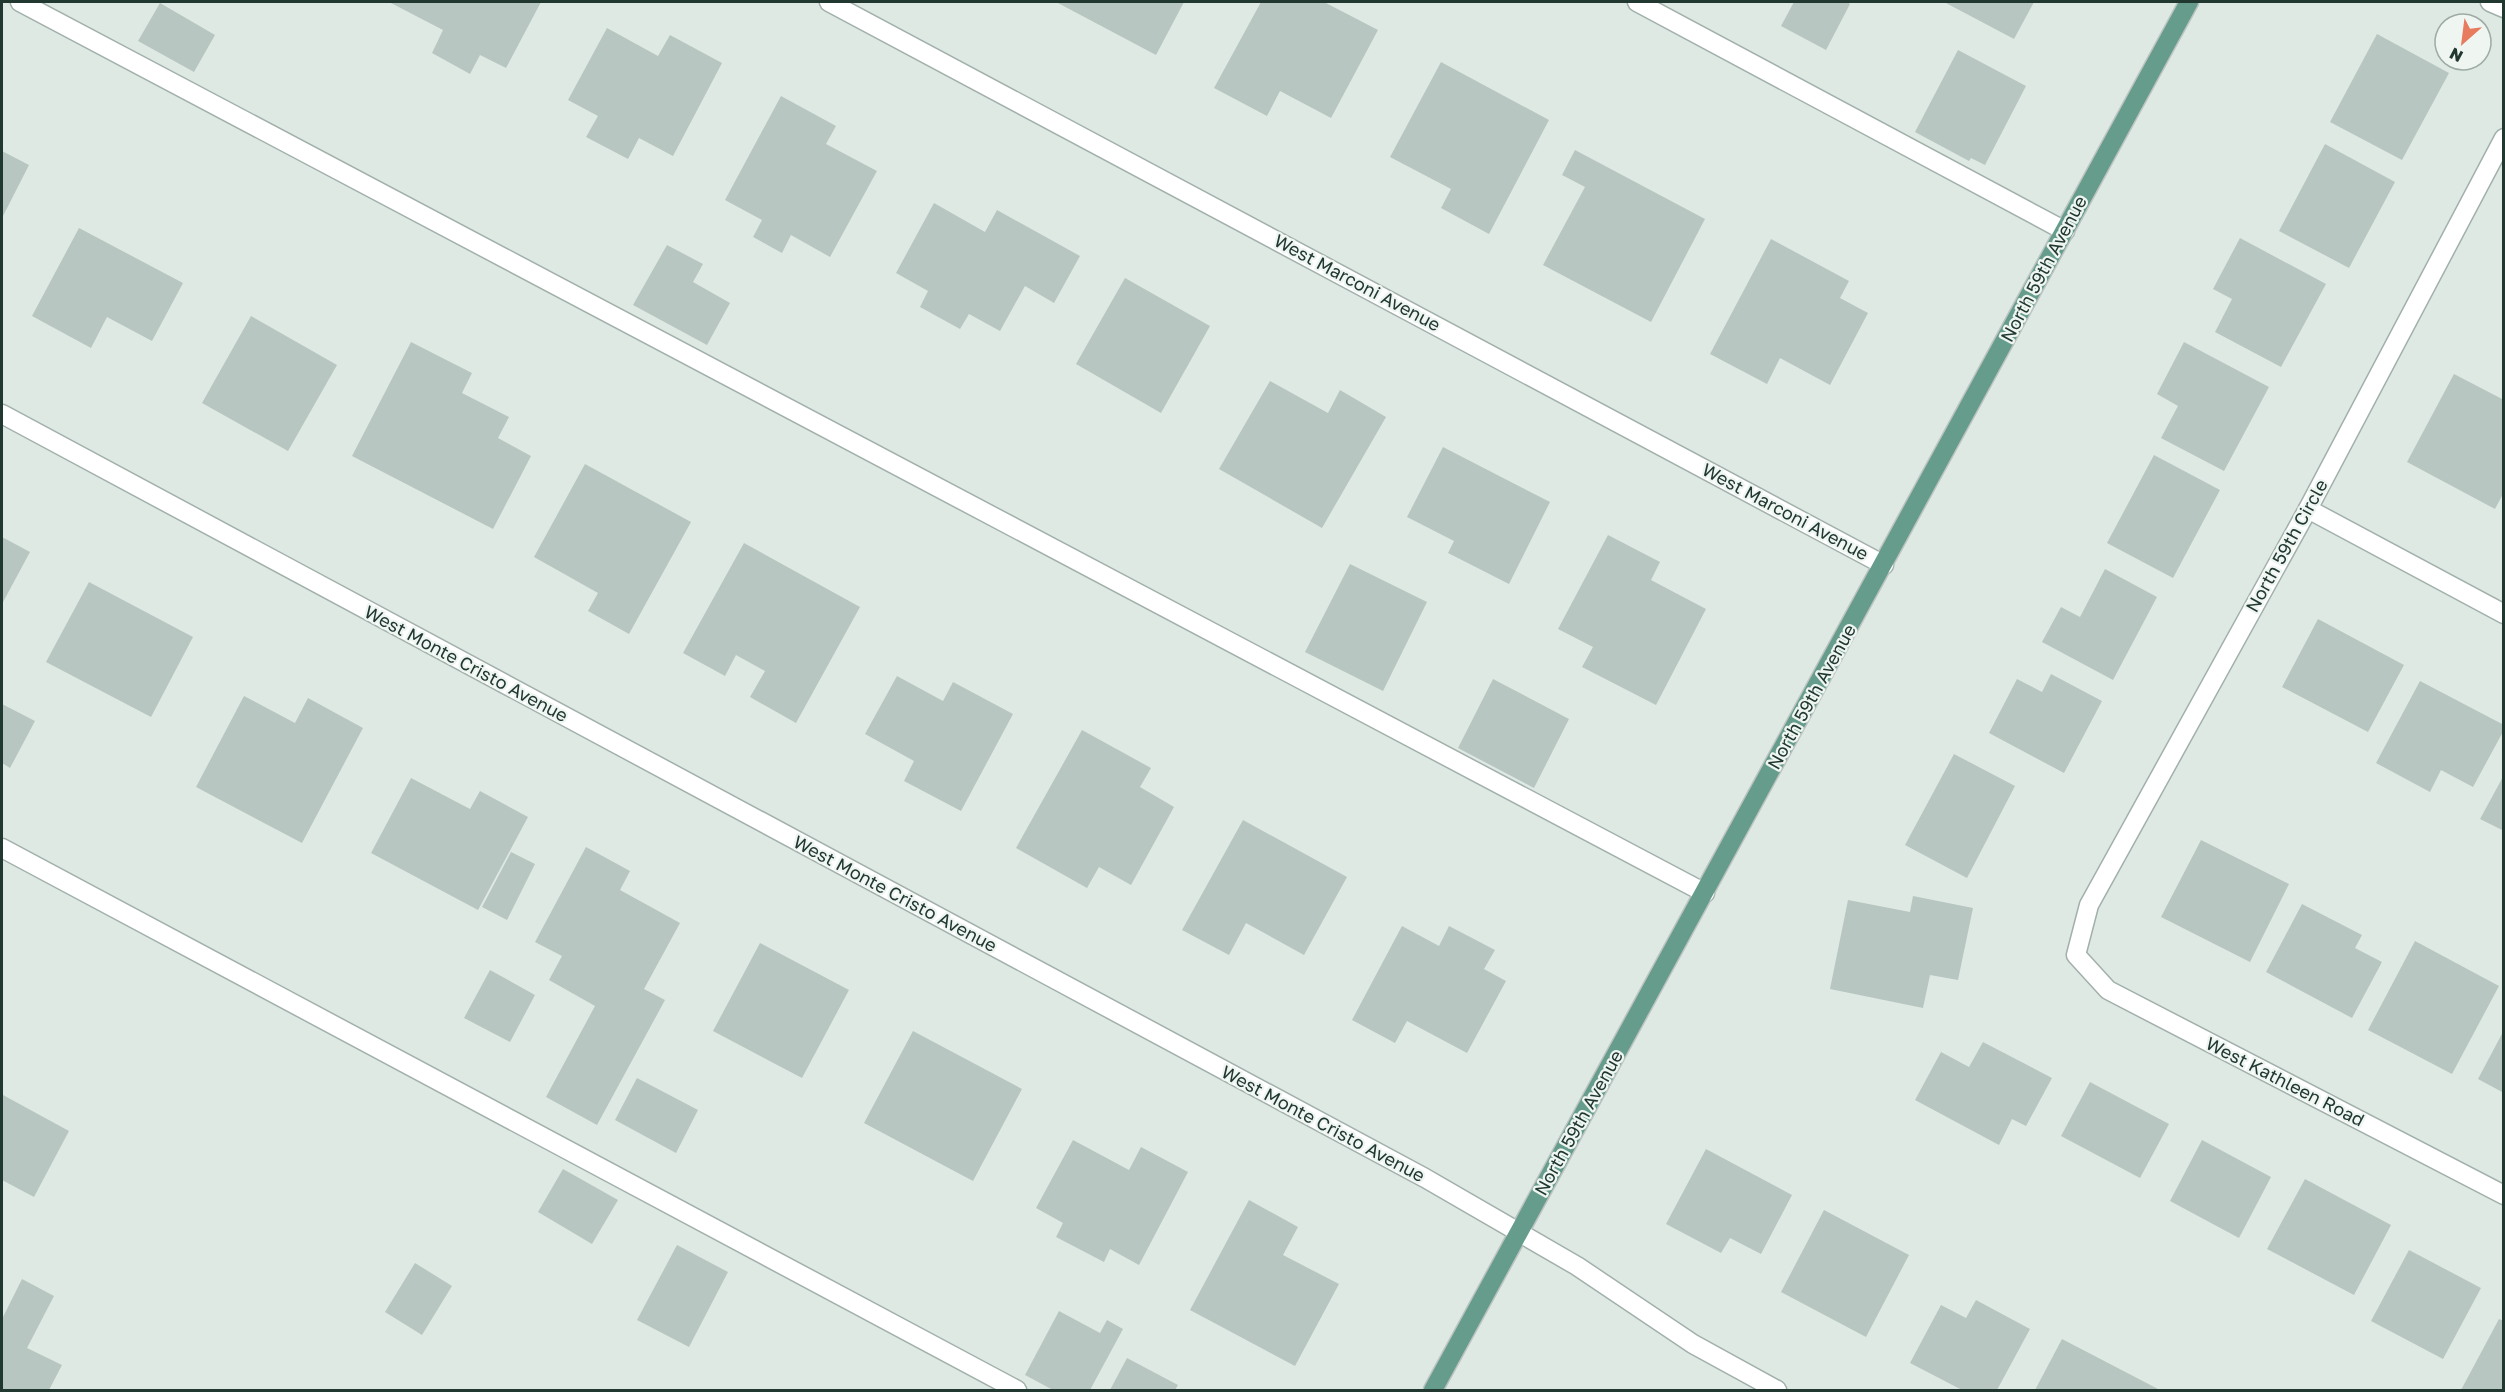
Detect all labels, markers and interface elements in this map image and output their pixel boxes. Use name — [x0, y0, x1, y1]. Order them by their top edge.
north arrow — [2433, 12, 2493, 72]
text: N — [2446, 44, 2466, 67]
street label: North 59th Avenue — [1995, 192, 2091, 345]
street label: West Marconi Avenue — [1271, 229, 1444, 335]
street label: West Marconi Avenue — [1699, 458, 1872, 564]
street label: North 59th Circle — [2241, 475, 2332, 616]
street label: West Monte Cristo Avenue — [361, 600, 572, 726]
street label: North 59th Avenue — [1762, 620, 1860, 773]
street label: West Monte Cristo Avenue — [790, 830, 1001, 956]
street label: West Kathleen Road — [2203, 1032, 2368, 1131]
street label: North 59th Avenue — [1529, 1046, 1627, 1199]
street label: West Monte Cristo Avenue — [1218, 1060, 1429, 1186]

